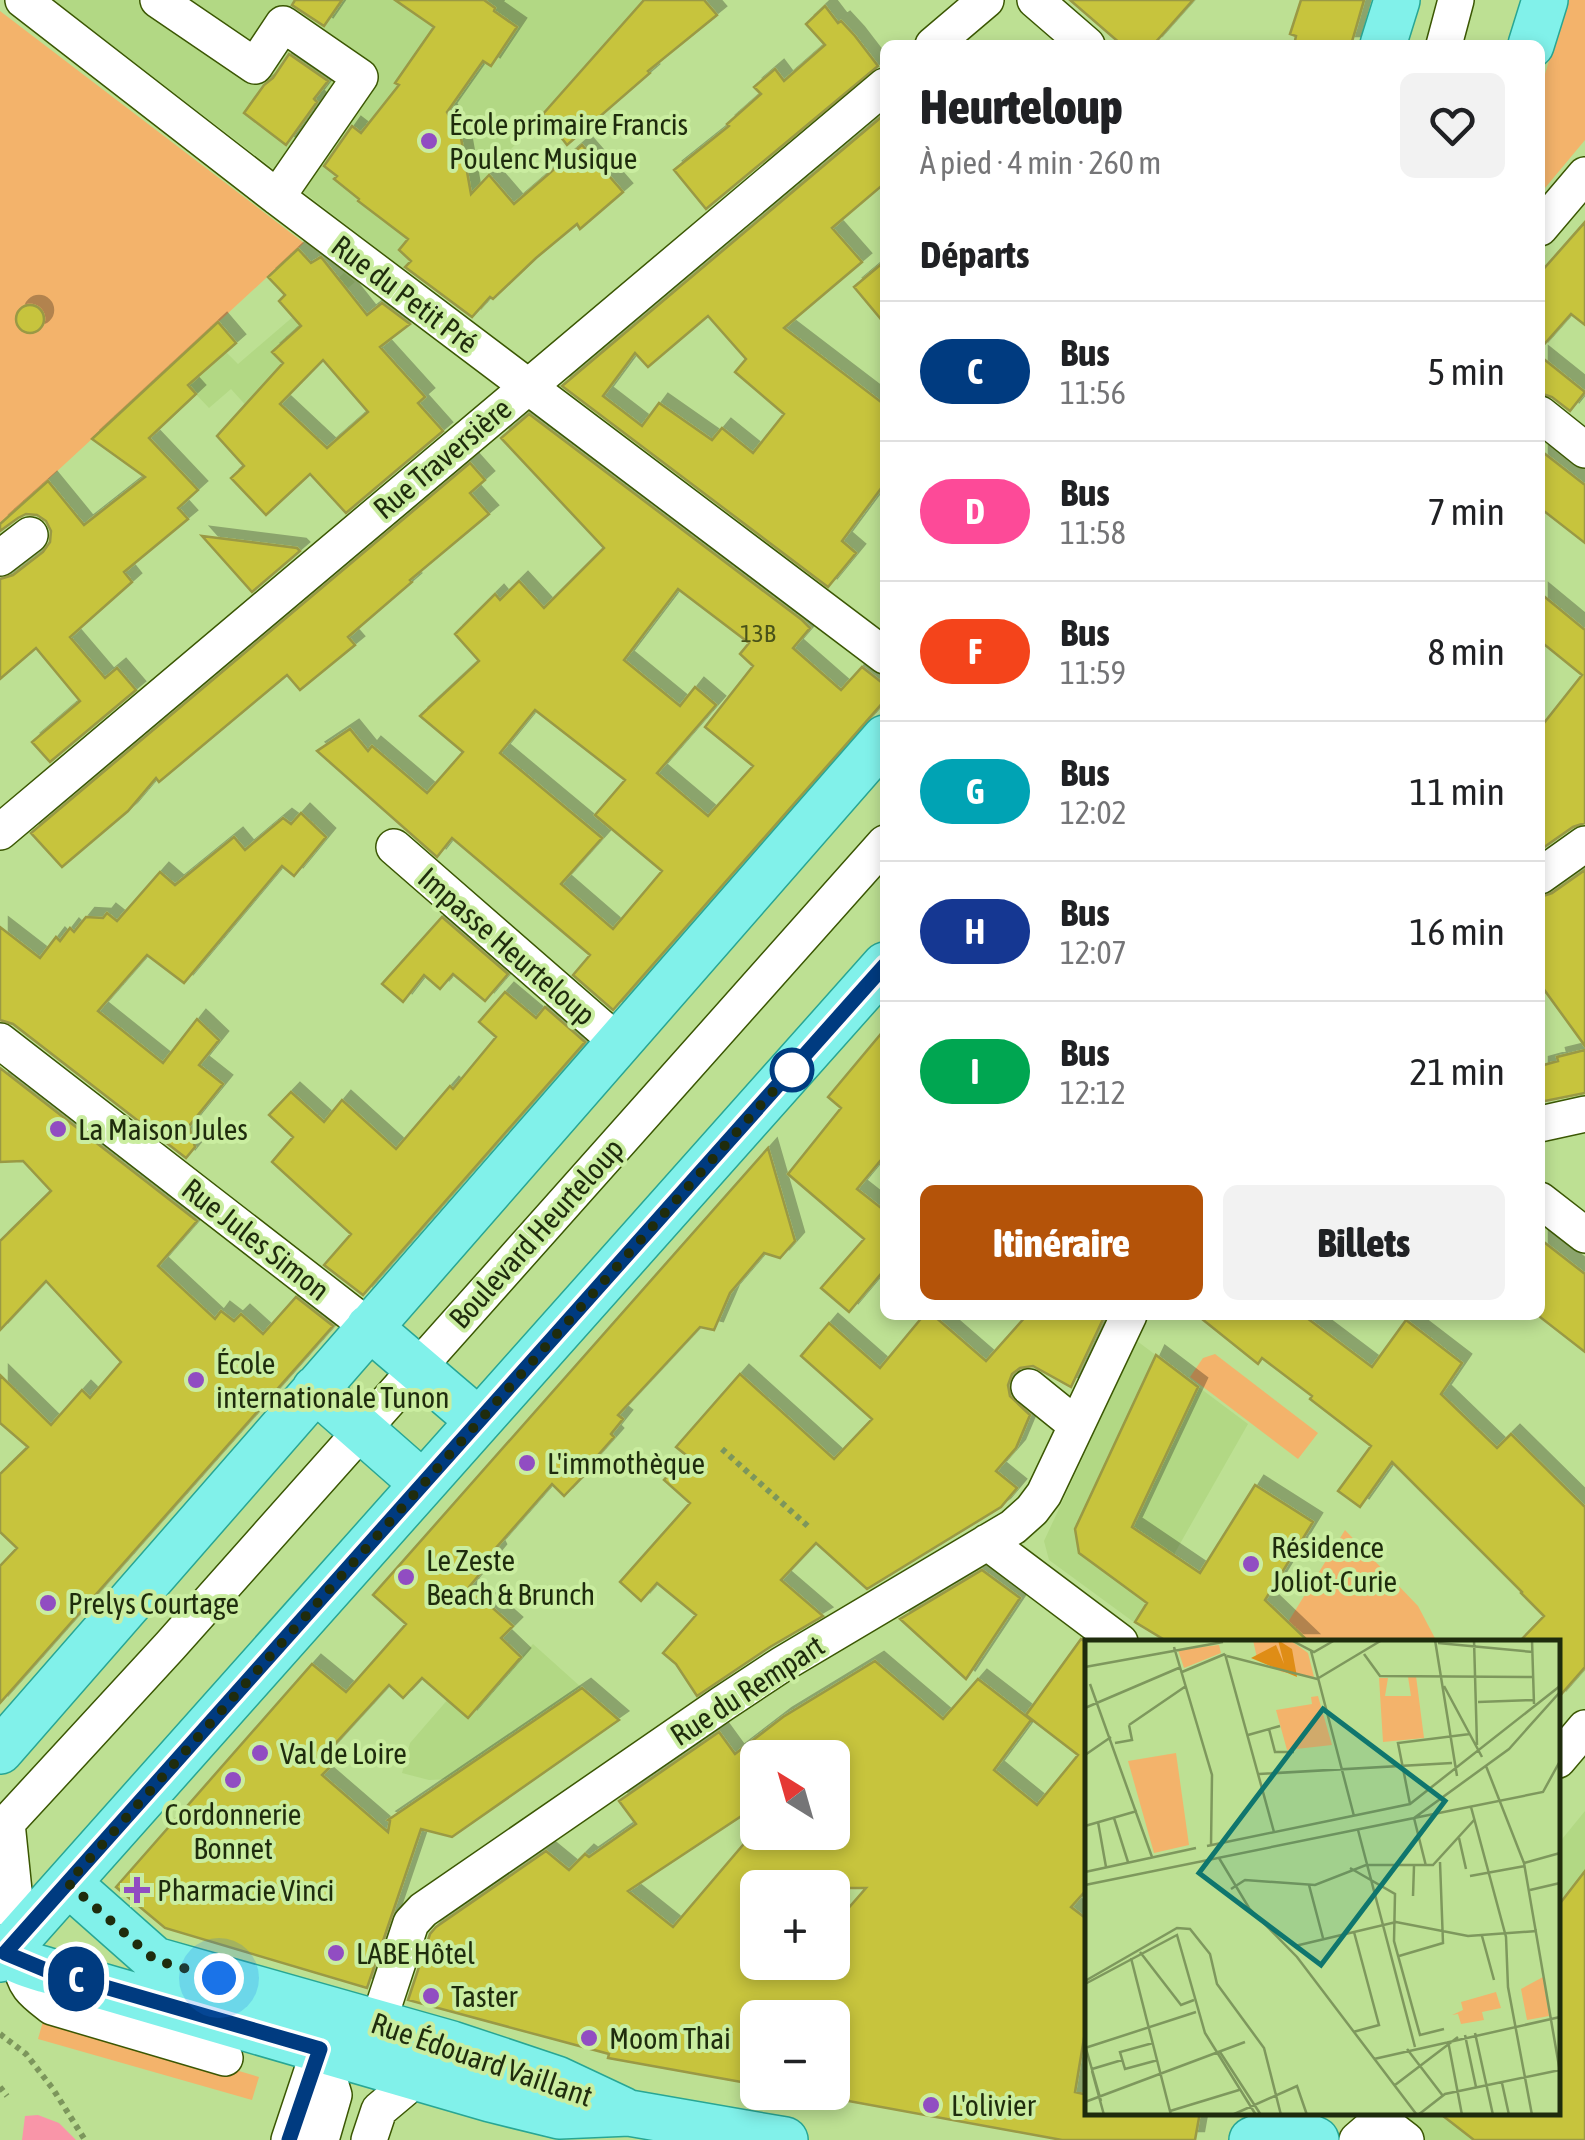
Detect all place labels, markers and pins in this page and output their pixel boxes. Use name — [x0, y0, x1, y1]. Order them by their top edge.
place label: École primaire Francis Poulenc Musique — [449, 107, 688, 175]
marker: École primaire Francis Poulenc Musique — [418, 130, 440, 152]
unlabelled marker — [771, 1049, 813, 1091]
place label: La Maison Jules — [78, 1112, 248, 1146]
marker: La Maison Jules — [47, 1118, 69, 1140]
place label: École internationale Tunon — [216, 1346, 450, 1414]
marker: École internationale Tunon — [185, 1369, 207, 1391]
place label: L'immothèque — [547, 1446, 705, 1480]
marker: L'immothèque — [516, 1452, 538, 1474]
place label: Résidence Joliot-Curie — [1271, 1530, 1397, 1598]
place label: Le Zeste Beach & Brunch — [426, 1543, 595, 1611]
marker: Résidence Joliot-Curie — [1240, 1553, 1262, 1575]
marker: Le Zeste Beach & Brunch — [395, 1566, 417, 1588]
place label: Prelys Courtage — [68, 1586, 239, 1620]
marker: Prelys Courtage — [37, 1592, 59, 1614]
place label: Val de Loire — [280, 1736, 407, 1770]
marker: Val de Loire — [249, 1742, 271, 1764]
marker: Cordonnerie Bonnet — [222, 1769, 244, 1791]
place label: Cordonnerie Bonnet — [165, 1797, 301, 1865]
place label: Pharmacie Vinci — [157, 1873, 334, 1907]
marker: Pharmacie Vinci — [126, 1879, 148, 1901]
place label: LABE Hôtel — [356, 1936, 475, 1970]
marker: LABE Hôtel — [325, 1942, 347, 1964]
place label: Taster — [451, 1979, 519, 2013]
marker: Taster — [420, 1985, 442, 2007]
place label: Moom Thai — [609, 2021, 731, 2055]
marker: Moom Thai — [578, 2027, 600, 2049]
place label: L'olivier — [951, 2088, 1037, 2122]
marker: L'olivier — [920, 2094, 942, 2116]

